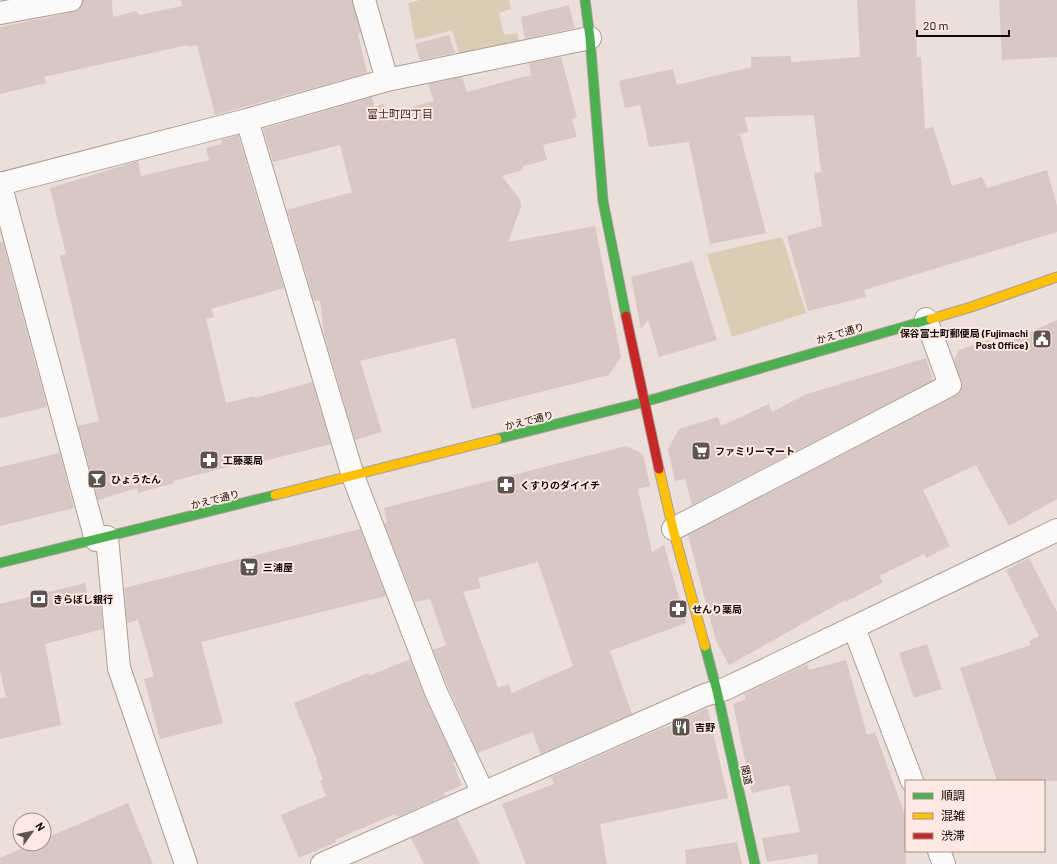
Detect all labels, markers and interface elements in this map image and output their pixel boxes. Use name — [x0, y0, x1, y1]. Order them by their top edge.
scale bar — [917, 12, 1009, 38]
text: 20 m — [923, 18, 949, 32]
district label: 富士町四丁目 — [367, 107, 433, 120]
street label: かえで通り — [814, 320, 866, 346]
place label: 保谷富士町郵便局 (Fujimachi Post Office) — [900, 327, 1029, 351]
public building icon: 保谷富士町郵便局 (Fujimachi Post Office) — [1031, 328, 1053, 350]
street label: かえで通り — [503, 408, 555, 432]
supermarket icon: ファミリーマート — [690, 440, 712, 462]
place label: ファミリーマート — [715, 445, 795, 457]
pharmacy icon: 工藤薬局 — [198, 449, 220, 471]
place label: 工藤薬局 — [223, 454, 263, 466]
bar icon: ひょうたん — [86, 468, 108, 490]
place label: ひょうたん — [111, 473, 161, 485]
pharmacy icon: くすりのダイイチ — [495, 474, 517, 496]
place label: くすりのダイイチ — [520, 479, 600, 491]
street label: かえで通り — [189, 487, 241, 511]
supermarket icon: 三浦屋 — [238, 556, 260, 578]
place label: 三浦屋 — [263, 561, 293, 573]
bank icon: きらぼし銀行 — [28, 588, 50, 610]
place label: きらぼし銀行 — [53, 593, 113, 605]
pharmacy icon: せんり薬局 — [667, 598, 689, 620]
place label: せんり薬局 — [692, 603, 742, 615]
restaurant icon: 吉野 — [670, 716, 692, 738]
place label: 吉野 — [695, 721, 716, 733]
street label: 関道 — [739, 764, 755, 786]
legend — [905, 780, 1045, 852]
text: 順調 — [941, 788, 965, 802]
text: 混雑 — [941, 808, 965, 822]
north arrow — [12, 812, 52, 852]
text: N — [33, 820, 48, 833]
text: 渋滞 — [941, 828, 965, 842]

